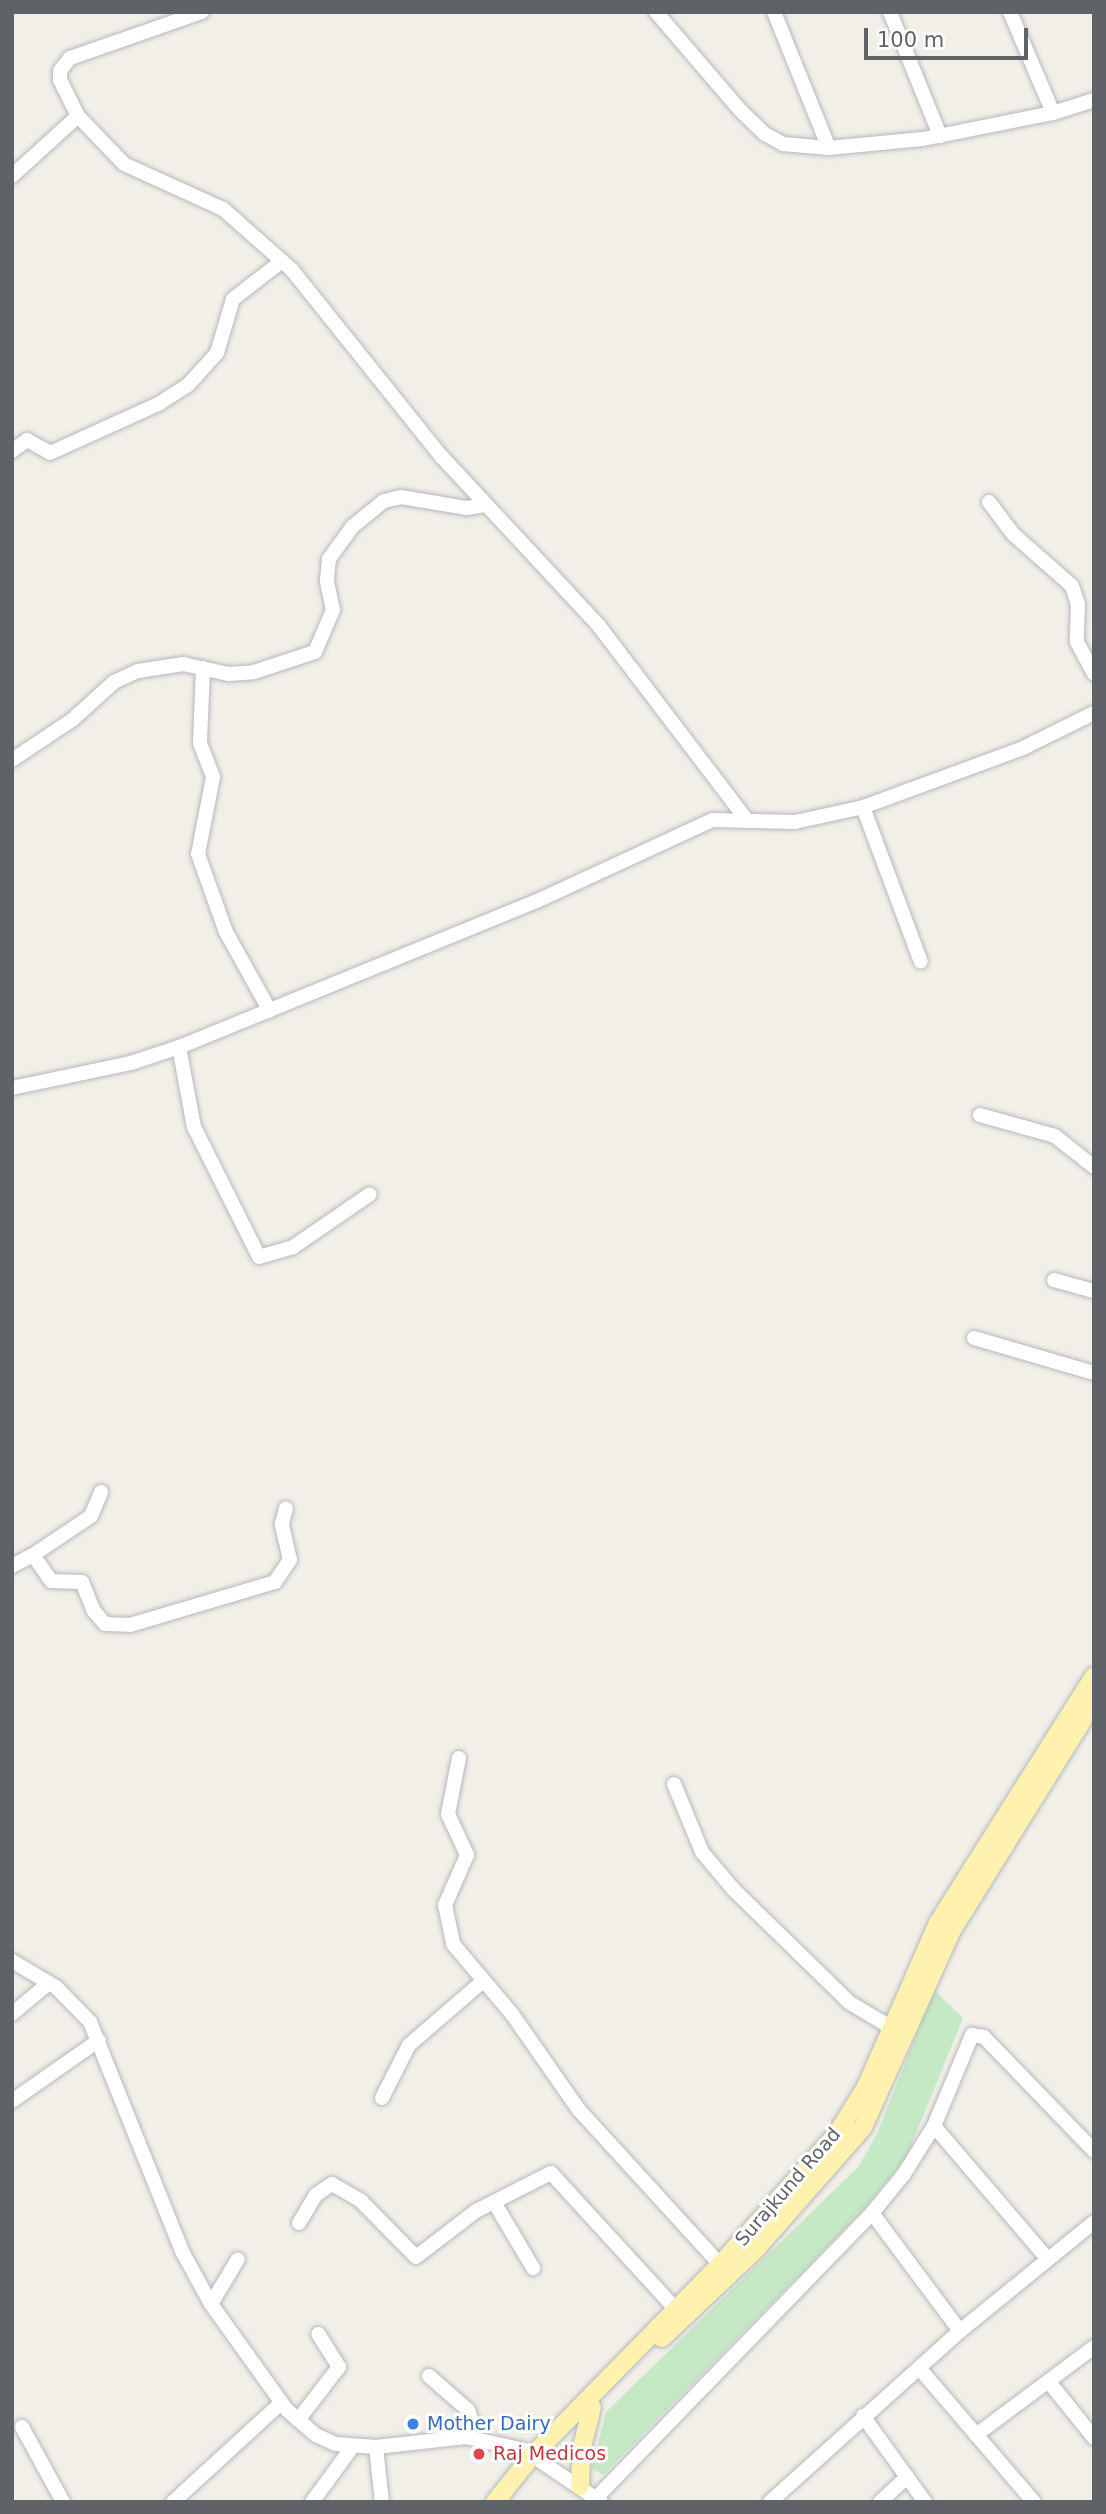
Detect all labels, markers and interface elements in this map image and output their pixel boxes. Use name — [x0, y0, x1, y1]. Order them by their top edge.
scale bar — [868, 14, 1032, 58]
text: 100 m — [877, 28, 944, 52]
street label: Surajkund Road — [730, 2123, 846, 2251]
place label: Mother Dairy — [427, 2413, 551, 2435]
marker: Mother Dairy — [405, 2416, 421, 2432]
place label: Raj Medicos — [493, 2443, 606, 2465]
marker: Raj Medicos — [471, 2446, 487, 2462]

